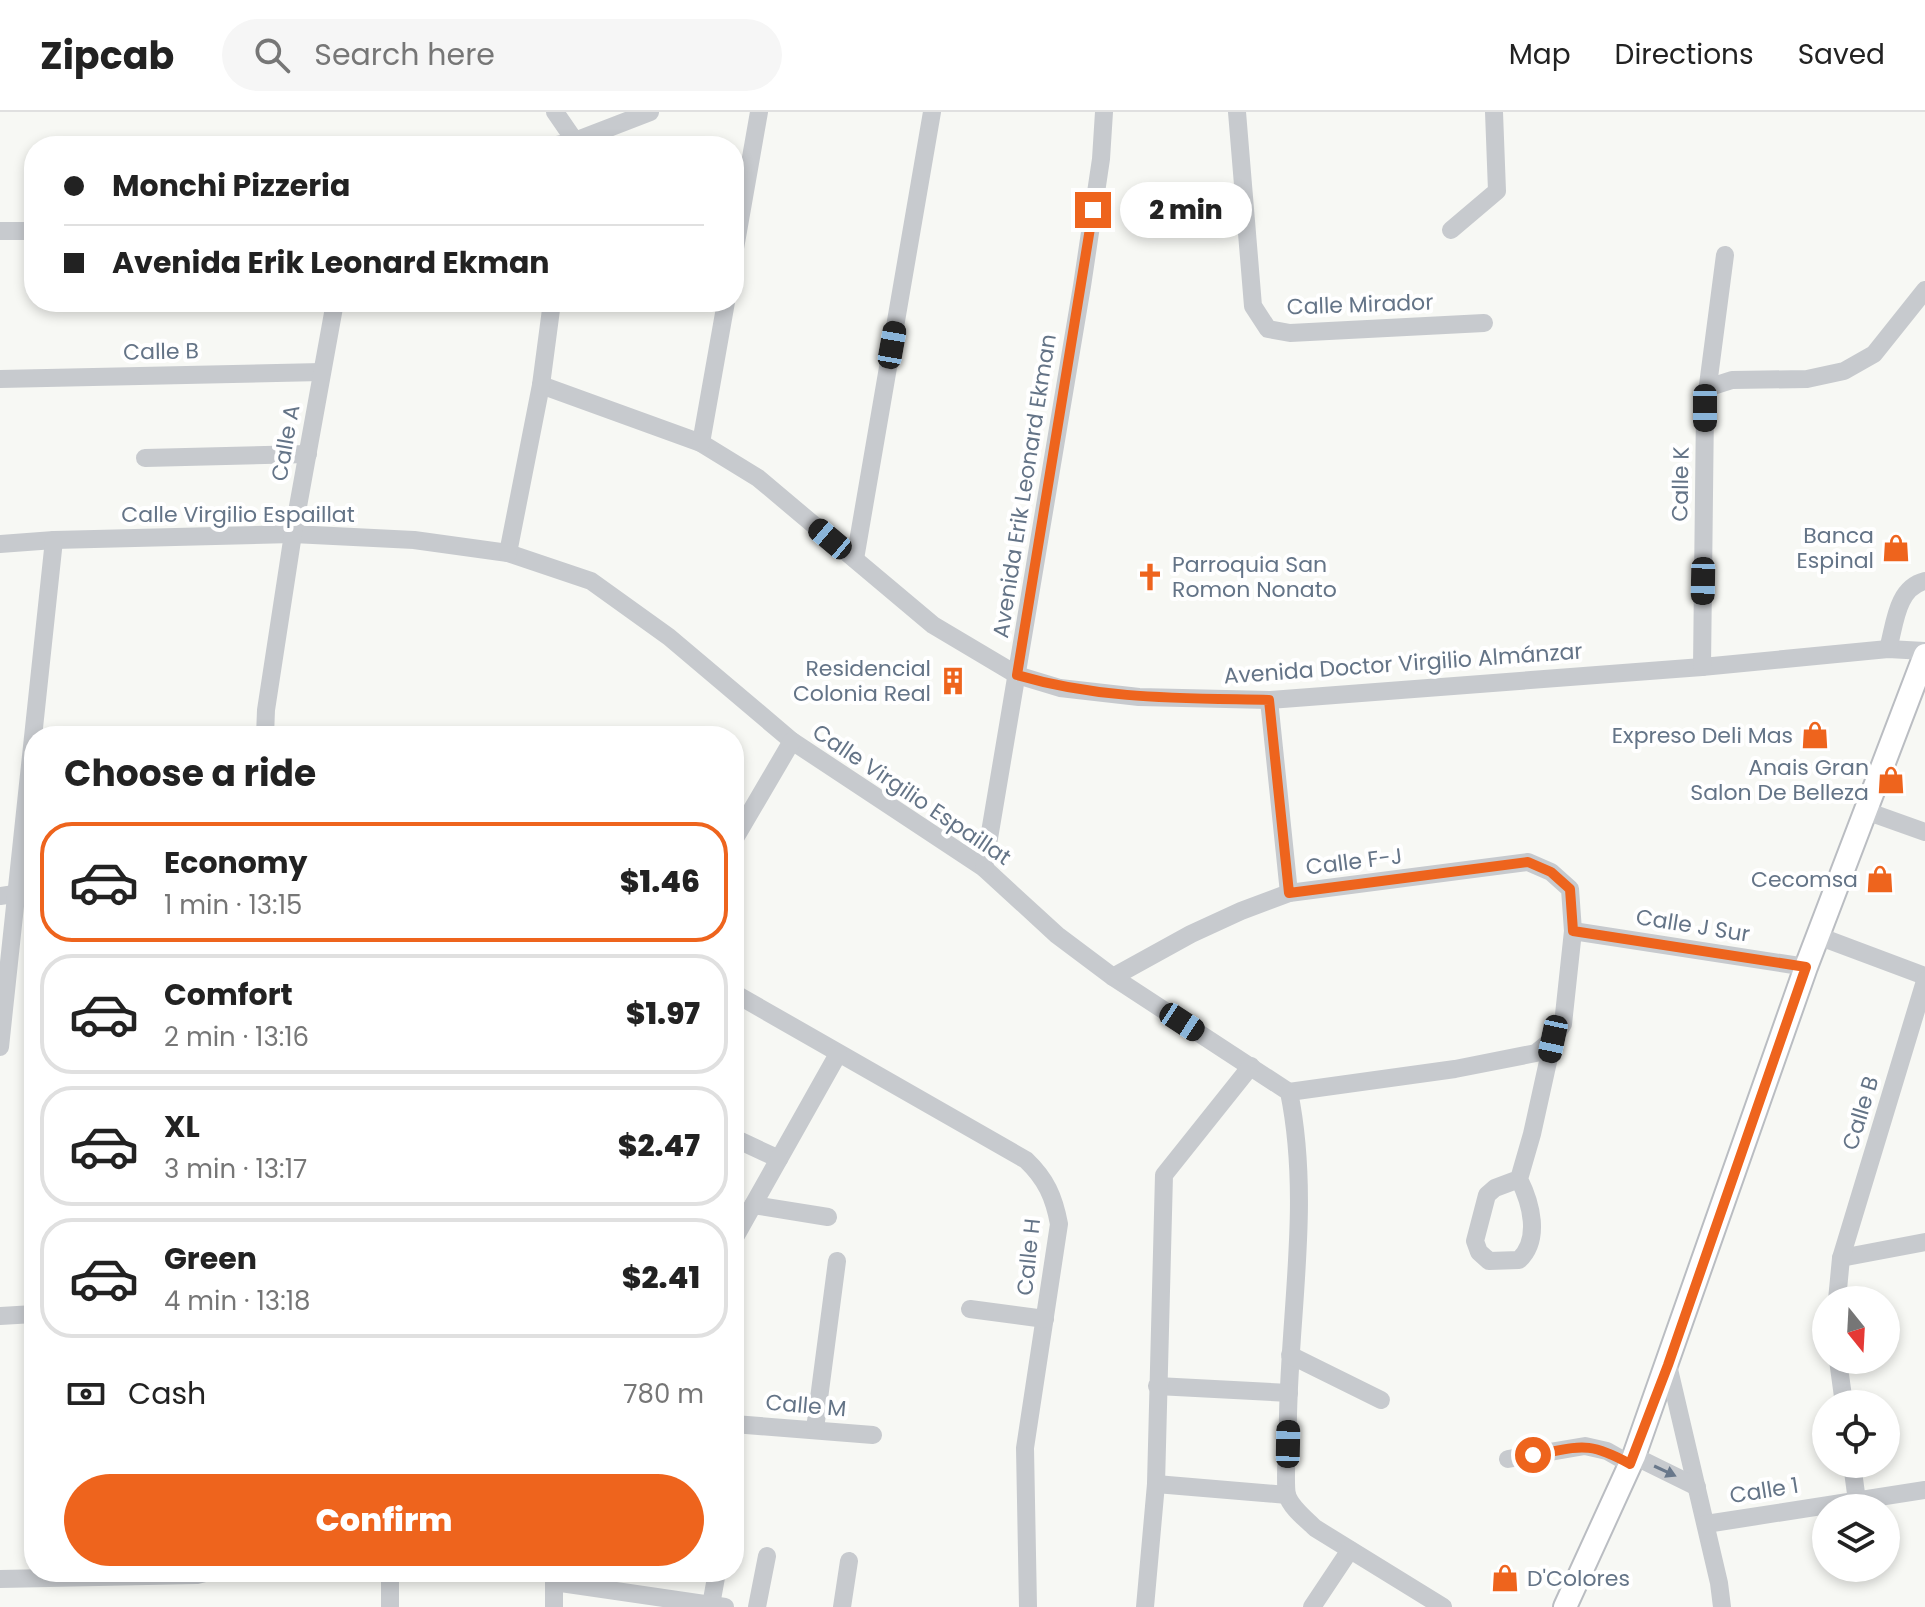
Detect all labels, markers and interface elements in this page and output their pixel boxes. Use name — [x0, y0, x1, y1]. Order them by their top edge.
search box — [222, 19, 782, 91]
text: Zipcab — [40, 29, 174, 82]
icon: search — [250, 33, 294, 77]
text: Search here — [314, 33, 495, 76]
text: Map — [1509, 35, 1571, 74]
text: Directions — [1615, 35, 1754, 74]
text: Saved — [1798, 35, 1885, 74]
text: Monchi Pizzeria — [112, 164, 350, 207]
callout: 2 min — [1121, 182, 1253, 238]
route end — [1075, 192, 1111, 228]
text: 2 min — [1149, 192, 1223, 228]
text: Avenida Erik Leonard Ekman — [112, 241, 550, 284]
street label: Calle Mirador — [1286, 286, 1434, 323]
car — [876, 319, 908, 371]
street label: Avenida Erik Leonard Ekman — [985, 332, 1064, 640]
street label: Calle B — [123, 335, 199, 368]
car — [1693, 384, 1717, 432]
street label: Calle A — [264, 402, 307, 484]
street label: Calle K — [1664, 446, 1697, 522]
street label: Calle Virgilio Espaillat — [121, 499, 355, 530]
car — [804, 514, 856, 564]
place label: Banca Espinal — [1797, 520, 1874, 576]
shop icon: Banca Espinal — [1881, 533, 1911, 563]
place label: Parroquia San Romon Nonato — [1172, 549, 1337, 605]
car — [1691, 557, 1715, 605]
church icon: Parroquia San Romon Nonato — [1135, 562, 1165, 592]
street label: Avenida Doctor Virgilio Almánzar — [1223, 635, 1583, 692]
place label: Residencial Colonia Real — [793, 653, 931, 709]
building icon: Residencial Colonia Real — [938, 666, 968, 696]
street label: Calle Virgilio Espaillat — [806, 716, 1017, 873]
place label: Expreso Deli Mas — [1612, 720, 1793, 751]
shop icon: Expreso Deli Mas — [1800, 720, 1830, 750]
text: Choose a ride — [64, 748, 316, 799]
place label: Anais Gran Salon De Belleza — [1690, 752, 1869, 808]
shop icon: Anais Gran Salon De Belleza — [1876, 765, 1906, 795]
street label: Calle F-J — [1304, 840, 1404, 883]
text: Economy — [164, 841, 308, 884]
icon: car — [68, 846, 140, 918]
text: $1.46 — [620, 860, 700, 903]
place label: Cecomsa — [1751, 864, 1858, 895]
shop icon: Cecomsa — [1865, 864, 1895, 894]
text: 1 min · 13:15 — [164, 887, 302, 923]
street label: Calle J Sur — [1634, 901, 1752, 950]
text: Comfort — [164, 973, 293, 1016]
icon: car — [68, 978, 140, 1050]
text: $1.97 — [626, 992, 700, 1035]
car — [1155, 999, 1209, 1045]
car — [1536, 1013, 1570, 1065]
text: 2 min · 13:16 — [164, 1019, 309, 1055]
street label: Calle B — [1835, 1072, 1886, 1154]
text: XL — [164, 1105, 200, 1148]
icon: car — [68, 1110, 140, 1182]
text: $2.47 — [618, 1124, 700, 1167]
text: 3 min · 13:17 — [164, 1151, 307, 1187]
street label: Calle H — [1009, 1217, 1048, 1297]
text: Green — [164, 1237, 257, 1280]
icon: car — [68, 1242, 140, 1314]
text: $2.41 — [622, 1256, 700, 1299]
text: 4 min · 13:18 — [164, 1283, 310, 1319]
north arrow — [1812, 1286, 1900, 1374]
map controls — [1812, 1286, 1900, 1582]
icon: cash — [64, 1372, 108, 1416]
text: Cash — [128, 1372, 206, 1415]
text: 780 m — [623, 1376, 704, 1412]
street label: Calle M — [764, 1387, 848, 1424]
button: locate — [1812, 1390, 1900, 1478]
car — [1276, 1420, 1300, 1468]
route start — [1515, 1437, 1551, 1473]
one-way arrow — [1654, 1464, 1677, 1478]
street label: Calle 1 — [1727, 1470, 1801, 1511]
button: Confirm — [64, 1474, 704, 1566]
button: layers — [1812, 1494, 1900, 1582]
shop icon: D'Colores — [1490, 1563, 1520, 1593]
place label: D'Colores — [1527, 1563, 1630, 1594]

